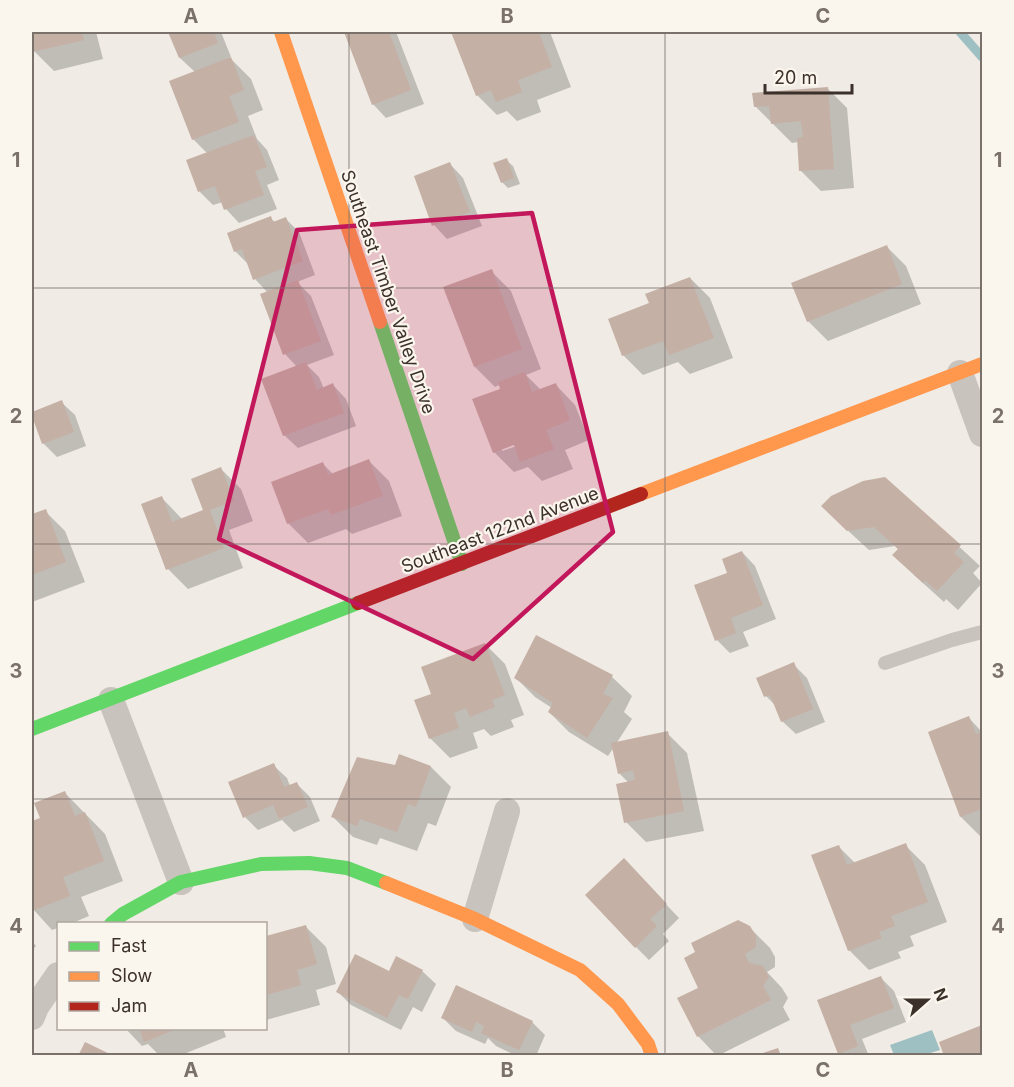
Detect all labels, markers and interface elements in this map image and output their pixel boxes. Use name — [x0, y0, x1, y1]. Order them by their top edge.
text: A — [184, 4, 199, 28]
text: B — [500, 4, 514, 28]
text: C — [816, 4, 830, 28]
scale bar — [765, 57, 852, 95]
text: 20 m — [774, 67, 817, 88]
text: 1 — [12, 148, 20, 172]
text: 1 — [994, 148, 1002, 172]
street label: Southeast Timber Valley Drive — [337, 167, 440, 416]
text: 2 — [10, 404, 22, 428]
text: 2 — [992, 404, 1004, 428]
street label: Southeast 122nd Avenue — [398, 482, 602, 577]
text: 3 — [10, 659, 22, 683]
text: 3 — [992, 659, 1004, 683]
text: 4 — [9, 914, 23, 938]
text: 4 — [991, 914, 1005, 938]
legend — [57, 922, 267, 1030]
text: Fast — [111, 935, 147, 956]
text: Slow — [111, 965, 152, 986]
north arrow — [897, 970, 957, 1030]
text: N — [929, 985, 953, 1004]
text: Jam — [111, 995, 147, 1016]
text: A — [184, 1058, 199, 1082]
text: B — [500, 1058, 514, 1082]
text: C — [816, 1058, 830, 1082]

